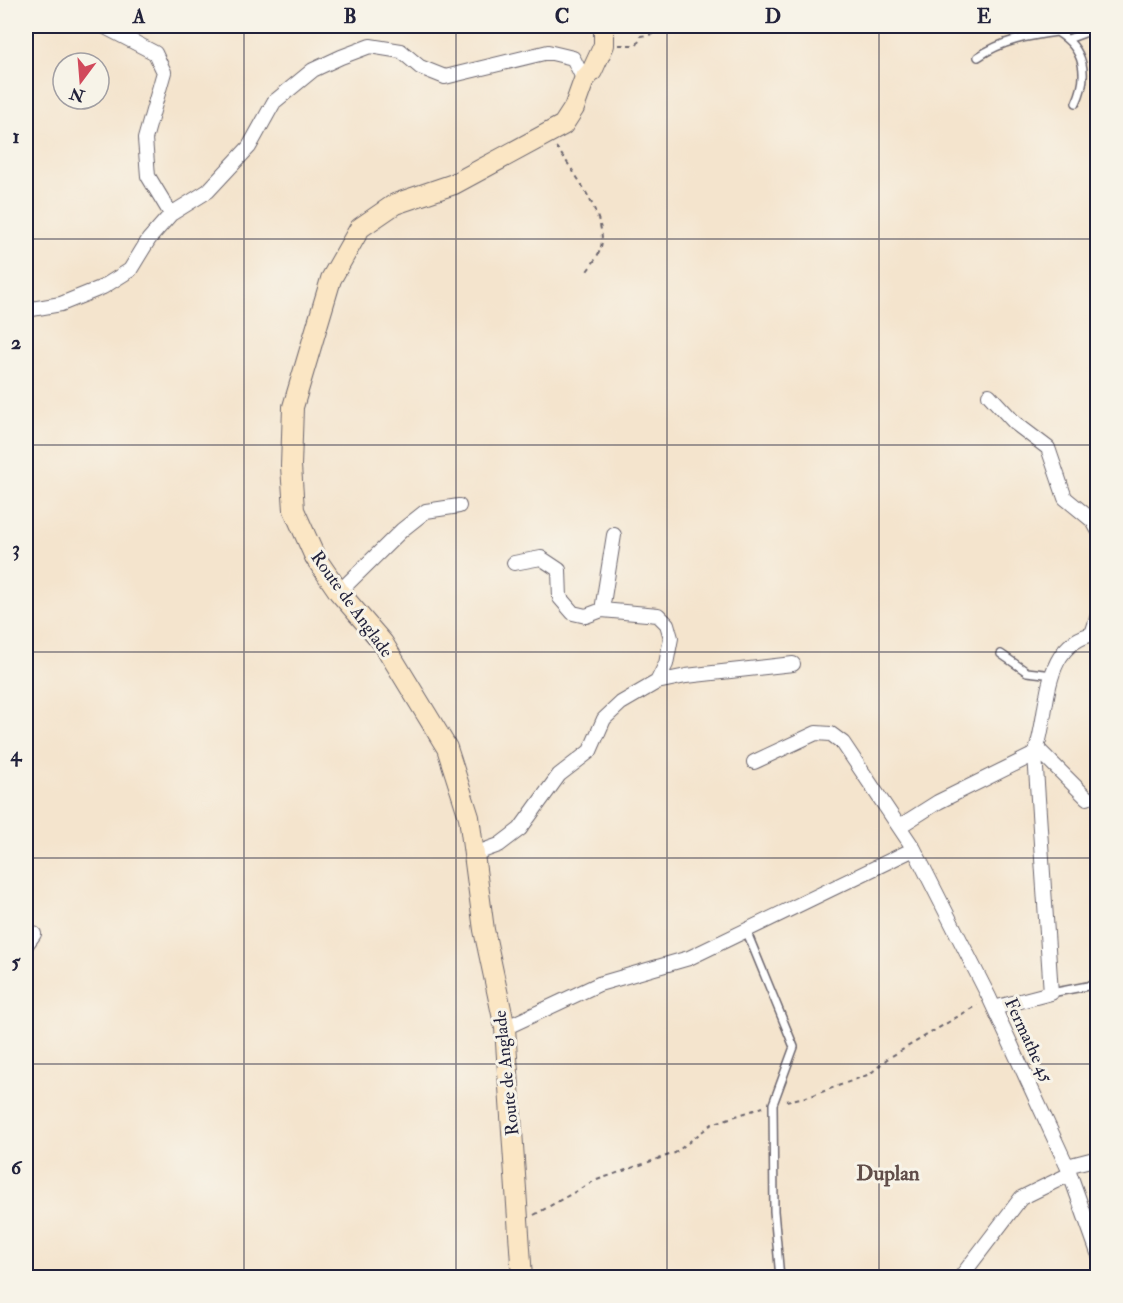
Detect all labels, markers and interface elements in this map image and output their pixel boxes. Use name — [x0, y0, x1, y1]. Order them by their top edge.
text: A — [132, 4, 146, 29]
text: B — [343, 4, 357, 29]
text: C — [555, 4, 569, 29]
text: D — [765, 4, 781, 29]
text: E — [977, 4, 992, 29]
north arrow — [51, 51, 111, 111]
text: N — [67, 83, 88, 106]
text: 1 — [12, 124, 20, 149]
text: 2 — [11, 330, 21, 355]
text: 3 — [12, 536, 20, 561]
street label: Route de Anglade — [305, 547, 398, 662]
text: 4 — [10, 742, 23, 767]
text: 5 — [12, 949, 22, 974]
street label: Fermathe 45 — [999, 994, 1058, 1086]
street label: Route de Anglade — [488, 1009, 525, 1137]
text: 6 — [11, 1155, 23, 1180]
district label: Duplan — [856, 1160, 920, 1187]

